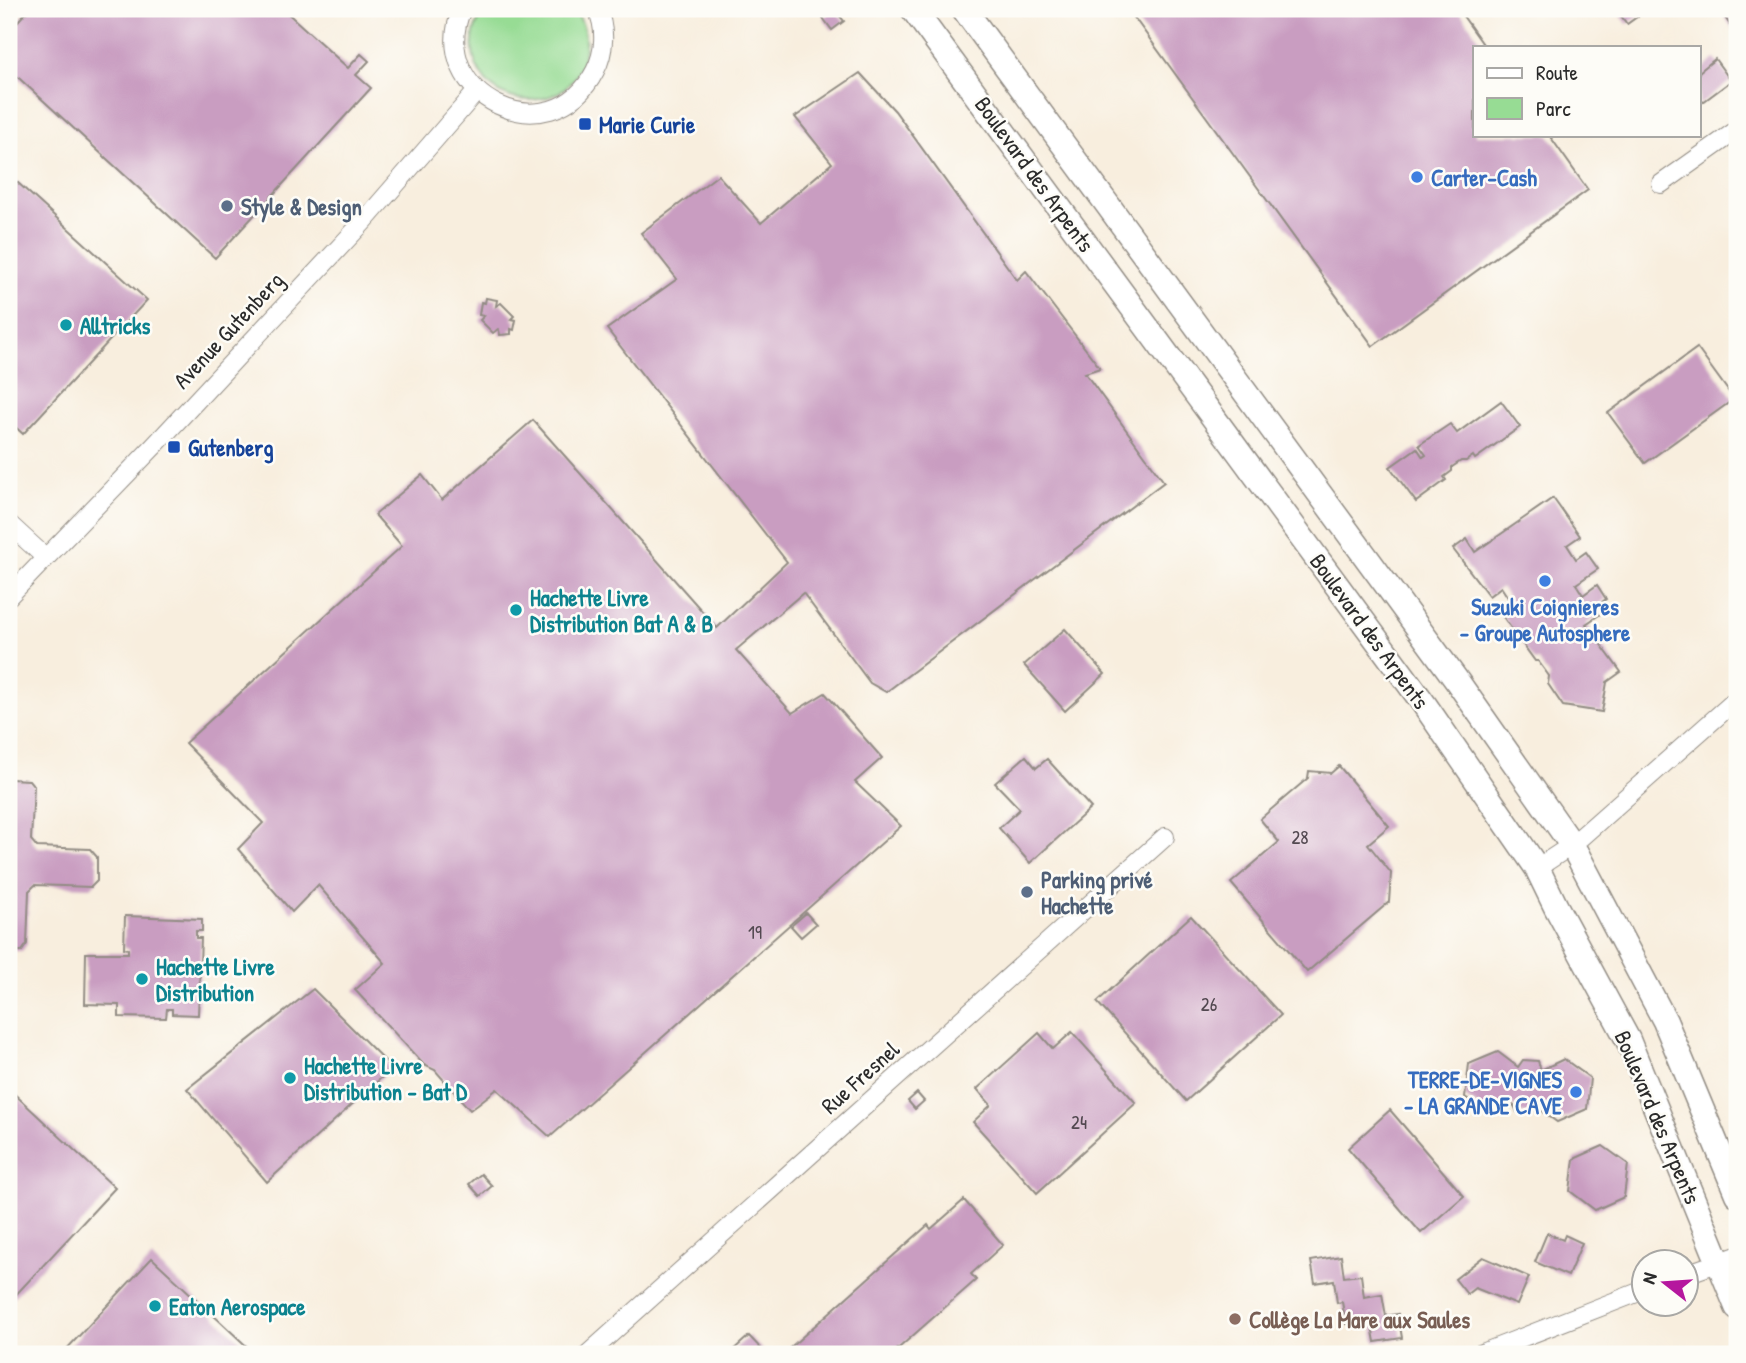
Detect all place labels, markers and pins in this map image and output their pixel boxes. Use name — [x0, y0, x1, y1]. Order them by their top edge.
place label: Marie Curie — [599, 109, 696, 140]
marker: Marie Curie — [577, 116, 593, 132]
place label: Carter-Cash — [1431, 162, 1537, 193]
marker: Carter-Cash — [1409, 169, 1425, 185]
place label: Style & Design — [241, 191, 362, 223]
marker: Style & Design — [219, 198, 235, 214]
place label: Alltricks — [80, 310, 151, 341]
marker: Alltricks — [58, 317, 74, 333]
place label: Gutenberg — [188, 432, 273, 464]
marker: Gutenberg — [166, 439, 182, 455]
marker: Suzuki Coignieres - Groupe Autosphere — [1537, 573, 1553, 589]
place label: Hachette Livre Distribution Bat A & B — [530, 582, 713, 639]
place label: Suzuki Coignieres - Groupe Autosphere — [1460, 591, 1631, 649]
marker: Hachette Livre Distribution Bat A & B — [508, 602, 524, 618]
place label: Parking privé Hachette — [1041, 864, 1154, 921]
marker: Parking privé Hachette — [1019, 884, 1035, 900]
place label: Hachette Livre Distribution — [156, 951, 276, 1008]
marker: Hachette Livre Distribution — [134, 971, 150, 987]
place label: Hachette Livre Distribution - Bat D — [304, 1050, 468, 1107]
place label: TERRE-DE-VIGNES - LA GRANDE CAVE — [1404, 1064, 1563, 1121]
marker: Hachette Livre Distribution - Bat D — [282, 1070, 298, 1086]
marker: TERRE-DE-VIGNES - LA GRANDE CAVE — [1568, 1084, 1584, 1100]
place label: Eaton Aerospace — [169, 1291, 306, 1323]
marker: Eaton Aerospace — [147, 1298, 163, 1314]
place label: Collège La Mare aux Saules — [1249, 1304, 1470, 1336]
marker: Collège La Mare aux Saules — [1227, 1311, 1243, 1327]

